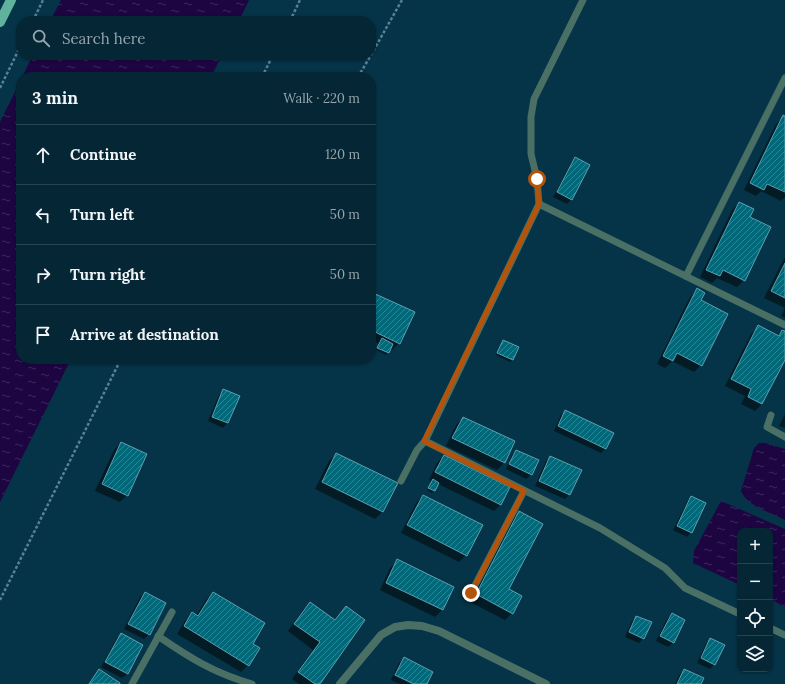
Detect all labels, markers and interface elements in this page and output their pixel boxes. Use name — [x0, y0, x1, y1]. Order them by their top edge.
search box — [16, 16, 376, 60]
icon: search — [30, 27, 52, 49]
text: Search here — [62, 29, 145, 48]
text: 3 min — [32, 87, 78, 109]
text: Walk · 220 m — [283, 90, 360, 107]
icon: ahead — [32, 144, 54, 166]
text: Continue — [70, 145, 136, 164]
text: 120 m — [325, 146, 360, 163]
route start — [528, 170, 546, 188]
icon: left — [32, 204, 54, 226]
text: Turn left — [70, 205, 134, 224]
text: 50 m — [330, 206, 360, 223]
icon: right — [32, 264, 54, 286]
text: Turn right — [70, 265, 146, 284]
text: 50 m — [330, 266, 360, 283]
icon: arrive — [32, 324, 54, 346]
text: Arrive at destination — [70, 325, 219, 344]
map controls — [737, 528, 773, 672]
button: + — [737, 528, 773, 564]
button: − — [737, 564, 773, 600]
route end — [462, 584, 480, 602]
button: locate — [737, 600, 773, 636]
button: layers — [737, 636, 773, 672]

